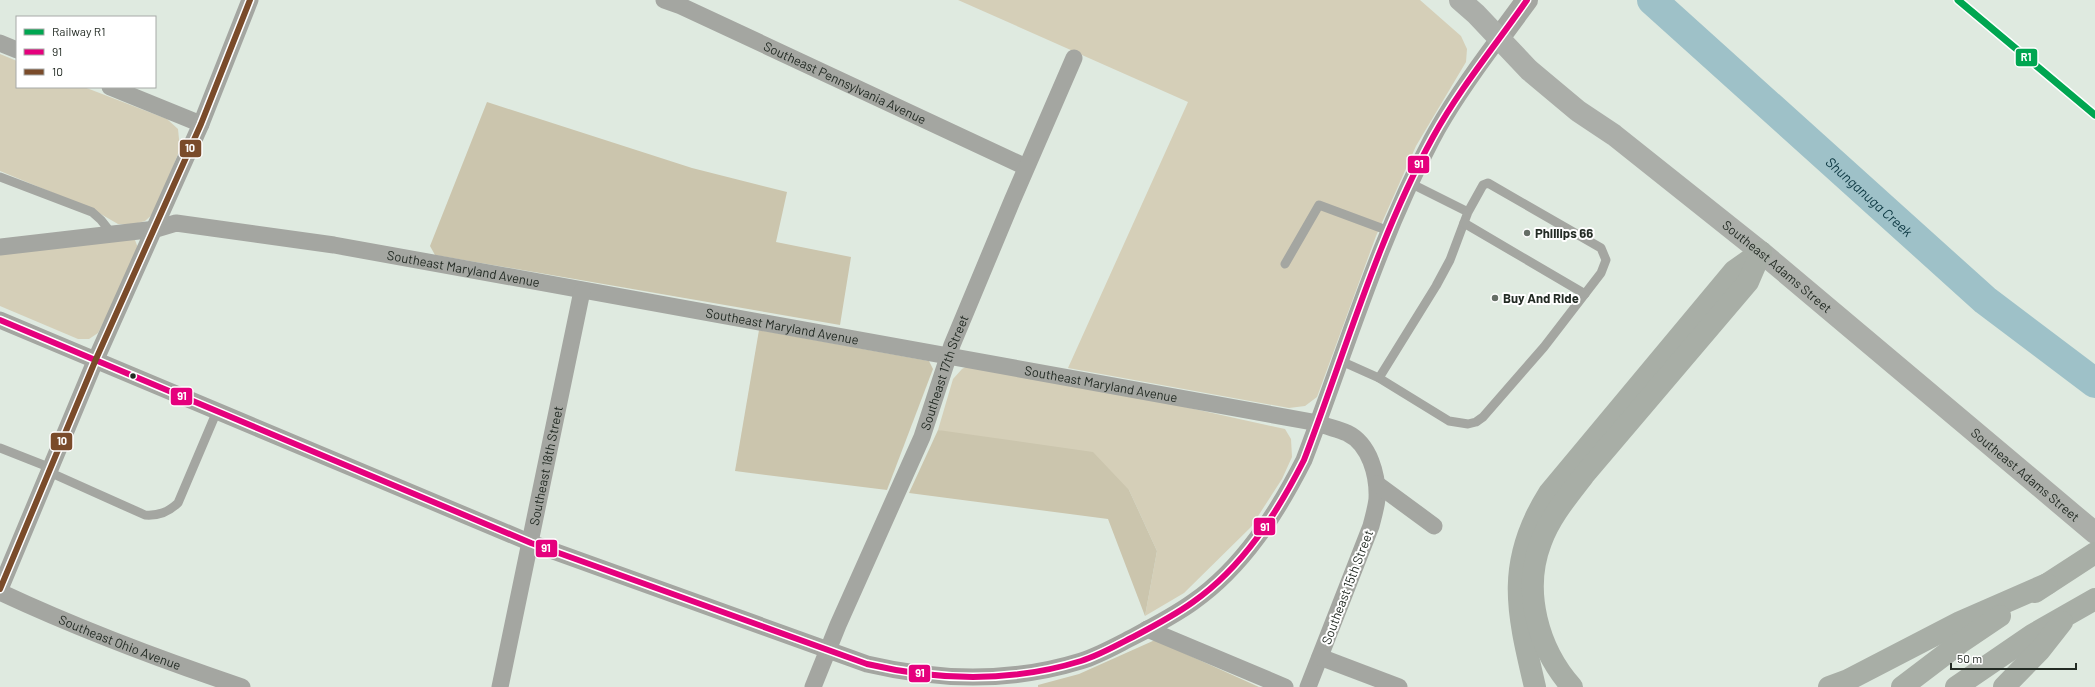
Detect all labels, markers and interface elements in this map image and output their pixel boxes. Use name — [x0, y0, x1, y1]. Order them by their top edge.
legend — [16, 16, 156, 88]
text: Railway R1 — [52, 24, 105, 38]
street label: Southeast Pennsylvania Avenue — [761, 38, 929, 127]
text: 91 — [52, 44, 62, 58]
line badge: R1 — [2015, 48, 2038, 67]
text: R1 — [2021, 50, 2031, 63]
text: 10 — [52, 64, 63, 78]
line badge: 10 — [179, 139, 202, 158]
text: 10 — [185, 141, 195, 154]
water label: Shunganuga Creek — [1823, 153, 1917, 240]
line badge: 91 — [1407, 155, 1430, 174]
text: 91 — [1414, 157, 1424, 170]
street label: Southeast Adams Street — [1719, 217, 1835, 316]
place label: Phillips 66 — [1535, 225, 1593, 241]
marker: Phillips 66 — [1522, 228, 1532, 238]
street label: Southeast Maryland Avenue — [386, 247, 541, 290]
place label: Buy And Ride — [1503, 290, 1579, 306]
marker: Buy And Ride — [1490, 293, 1500, 303]
street label: Southeast Maryland Avenue — [705, 304, 860, 348]
street label: Southeast 17th Street — [917, 312, 972, 432]
street label: Southeast Maryland Avenue — [1023, 362, 1179, 405]
unlabelled marker — [128, 371, 138, 381]
line badge: 91 — [170, 387, 193, 406]
text: 91 — [177, 389, 187, 402]
street label: Southeast 18th Street — [526, 405, 566, 527]
street label: Southeast Adams Street — [1968, 424, 2083, 525]
line badge: 10 — [50, 432, 73, 451]
text: 10 — [57, 434, 67, 447]
line badge: 91 — [1253, 517, 1276, 536]
text: 91 — [1260, 520, 1270, 533]
street label: Southeast 15th Street — [1318, 527, 1376, 647]
line badge: 91 — [535, 539, 558, 558]
text: 91 — [541, 541, 551, 554]
street label: Southeast Ohio Avenue — [56, 611, 183, 673]
scale bar — [1951, 645, 2076, 671]
text: 50 m — [1957, 651, 1982, 665]
line badge: 91 — [908, 664, 931, 683]
text: 91 — [915, 666, 925, 679]

